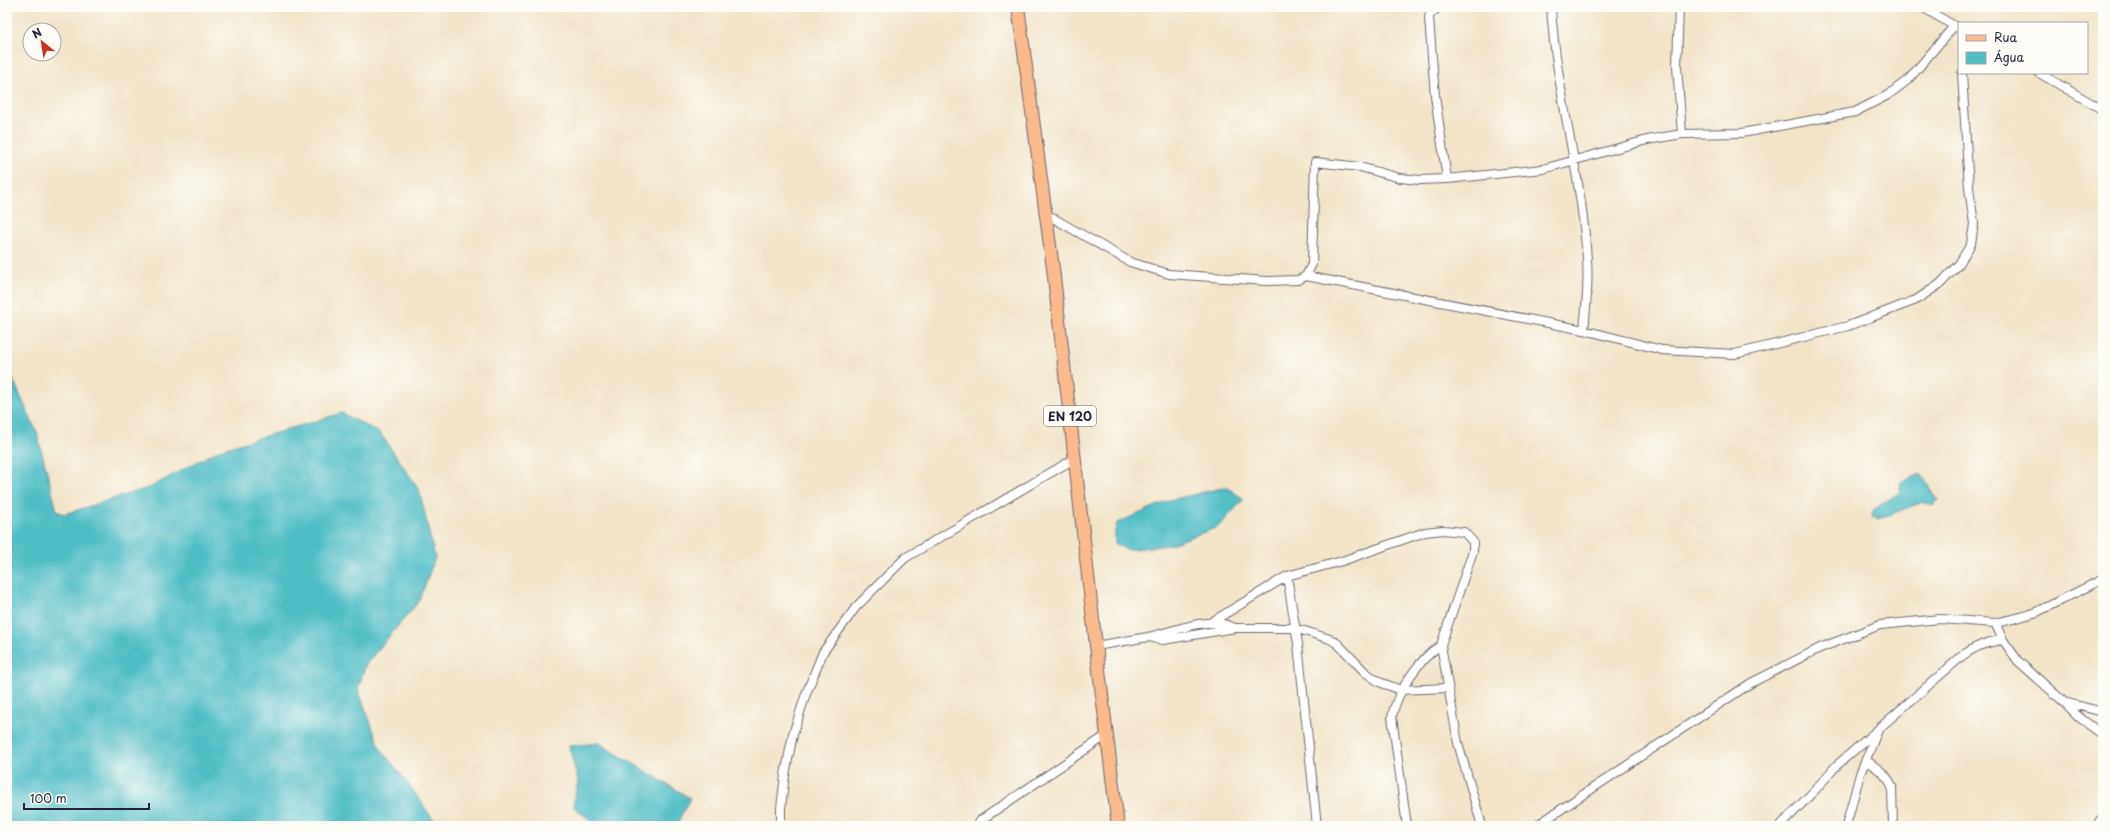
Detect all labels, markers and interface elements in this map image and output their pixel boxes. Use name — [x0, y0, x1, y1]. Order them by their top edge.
north arrow — [22, 22, 62, 62]
legend — [1958, 22, 2088, 74]
text: N — [29, 23, 45, 42]
text: Rua — [1994, 28, 2018, 46]
text: Água — [1994, 48, 2025, 66]
road number: EN 120 — [1044, 406, 1096, 426]
scale bar — [24, 785, 149, 811]
text: 100 m — [30, 789, 67, 807]

